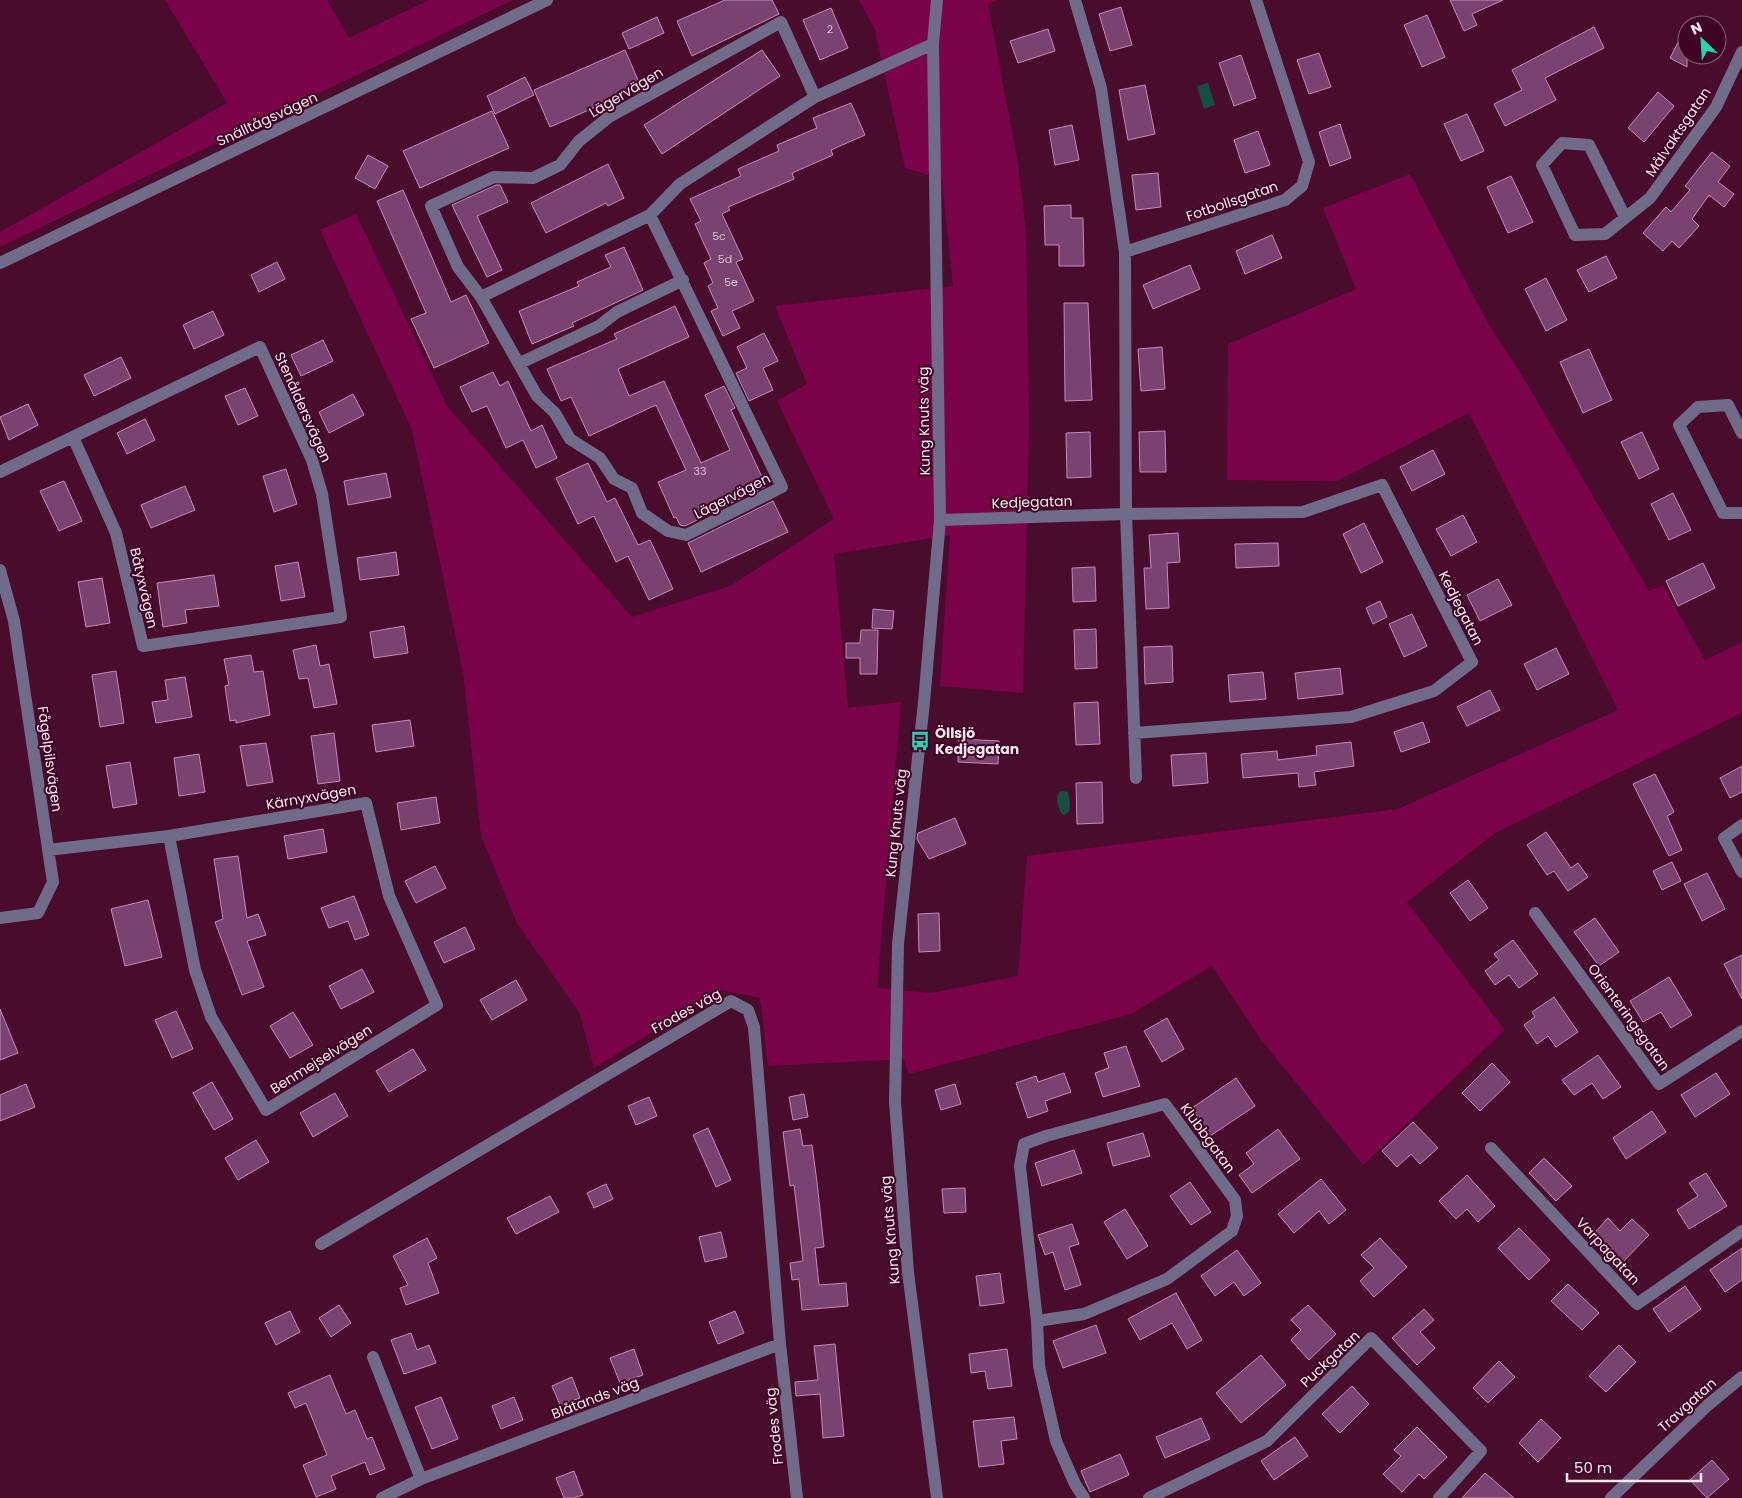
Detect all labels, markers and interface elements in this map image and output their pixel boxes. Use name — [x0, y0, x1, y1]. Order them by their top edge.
north arrow — [1677, 15, 1727, 65]
text: N — [1688, 17, 1706, 40]
house number: 2 — [827, 21, 833, 37]
street label: Lägervägen — [585, 62, 667, 122]
street label: Målvaktsgatan — [1641, 83, 1715, 181]
street label: Snälltågsvägen — [213, 87, 321, 151]
street label: Fotbollsgatan — [1183, 176, 1281, 226]
house number: 5c — [712, 228, 726, 244]
house number: 5d — [718, 251, 732, 267]
house number: 5e — [724, 274, 738, 290]
street label: Stenåldersvägen — [270, 349, 336, 465]
street label: Kung Knuts väg — [913, 366, 935, 476]
house number: 33 — [694, 463, 706, 479]
street label: Lägervägen — [690, 468, 774, 524]
street label: Kedjegatan — [991, 491, 1073, 513]
street label: Båtyxvägen — [125, 546, 163, 630]
street label: Kedjegatan — [1434, 567, 1488, 649]
street label: Fågelpilsvägen — [33, 705, 67, 813]
place label: Öllsjö Kedjegatan — [935, 723, 1019, 759]
bus stop icon: Öllsjö Kedjegatan — [909, 730, 931, 752]
street label: Kung Knuts väg — [880, 768, 912, 878]
street label: Kärnyxvägen — [264, 779, 358, 815]
street label: Orienteringsgatan — [1583, 959, 1675, 1075]
street label: Frodes väg — [647, 984, 725, 1038]
street label: Benmejselvägen — [266, 1020, 376, 1098]
street label: Klubbgatan — [1176, 1099, 1240, 1177]
street label: Kung Knuts väg — [875, 1175, 905, 1285]
street label: Varpagatan — [1572, 1213, 1644, 1289]
street label: Puckgatan — [1296, 1326, 1364, 1392]
street label: Blåtands väg — [548, 1372, 642, 1424]
street label: Travgatan — [1653, 1373, 1721, 1437]
street label: Frodes väg — [760, 1387, 788, 1465]
scale bar — [1567, 1450, 1701, 1482]
text: 50 m — [1574, 1457, 1612, 1478]

